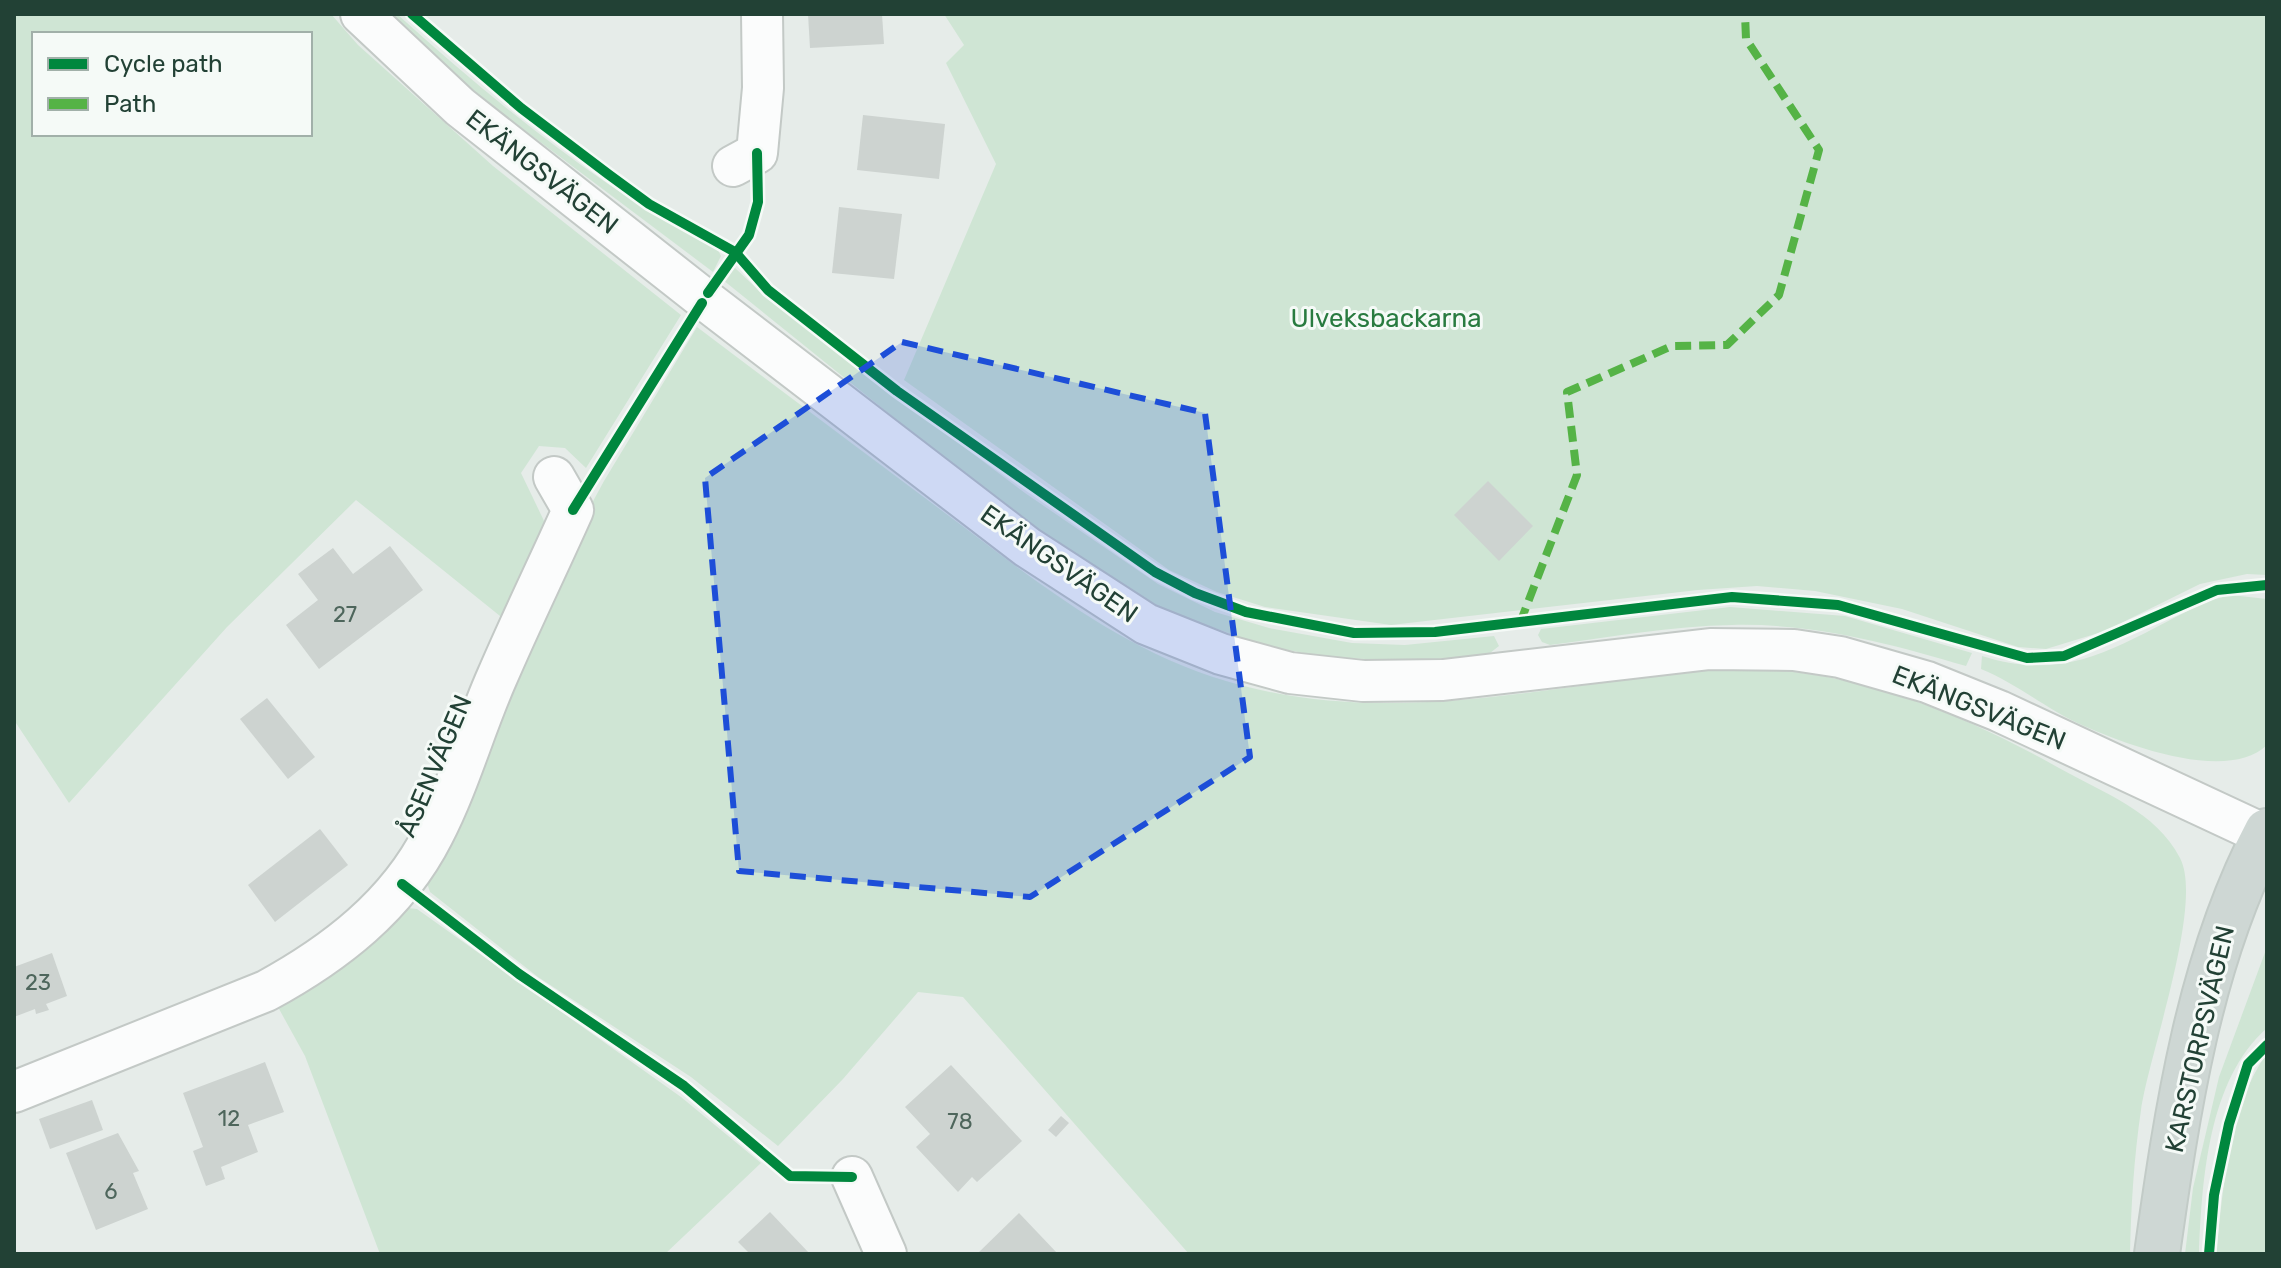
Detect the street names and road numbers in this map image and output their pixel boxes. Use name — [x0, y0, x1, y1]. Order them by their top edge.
street label: EKÄNGSVÄGEN — [460, 103, 624, 241]
street label: EKÄNGSVÄGEN — [975, 498, 1143, 630]
street label: EKÄNGSVÄGEN — [1888, 659, 2070, 757]
street label: ÅSENVÄGEN — [390, 690, 479, 842]
street label: KARSTORPSVÄGEN — [2159, 922, 2241, 1156]

